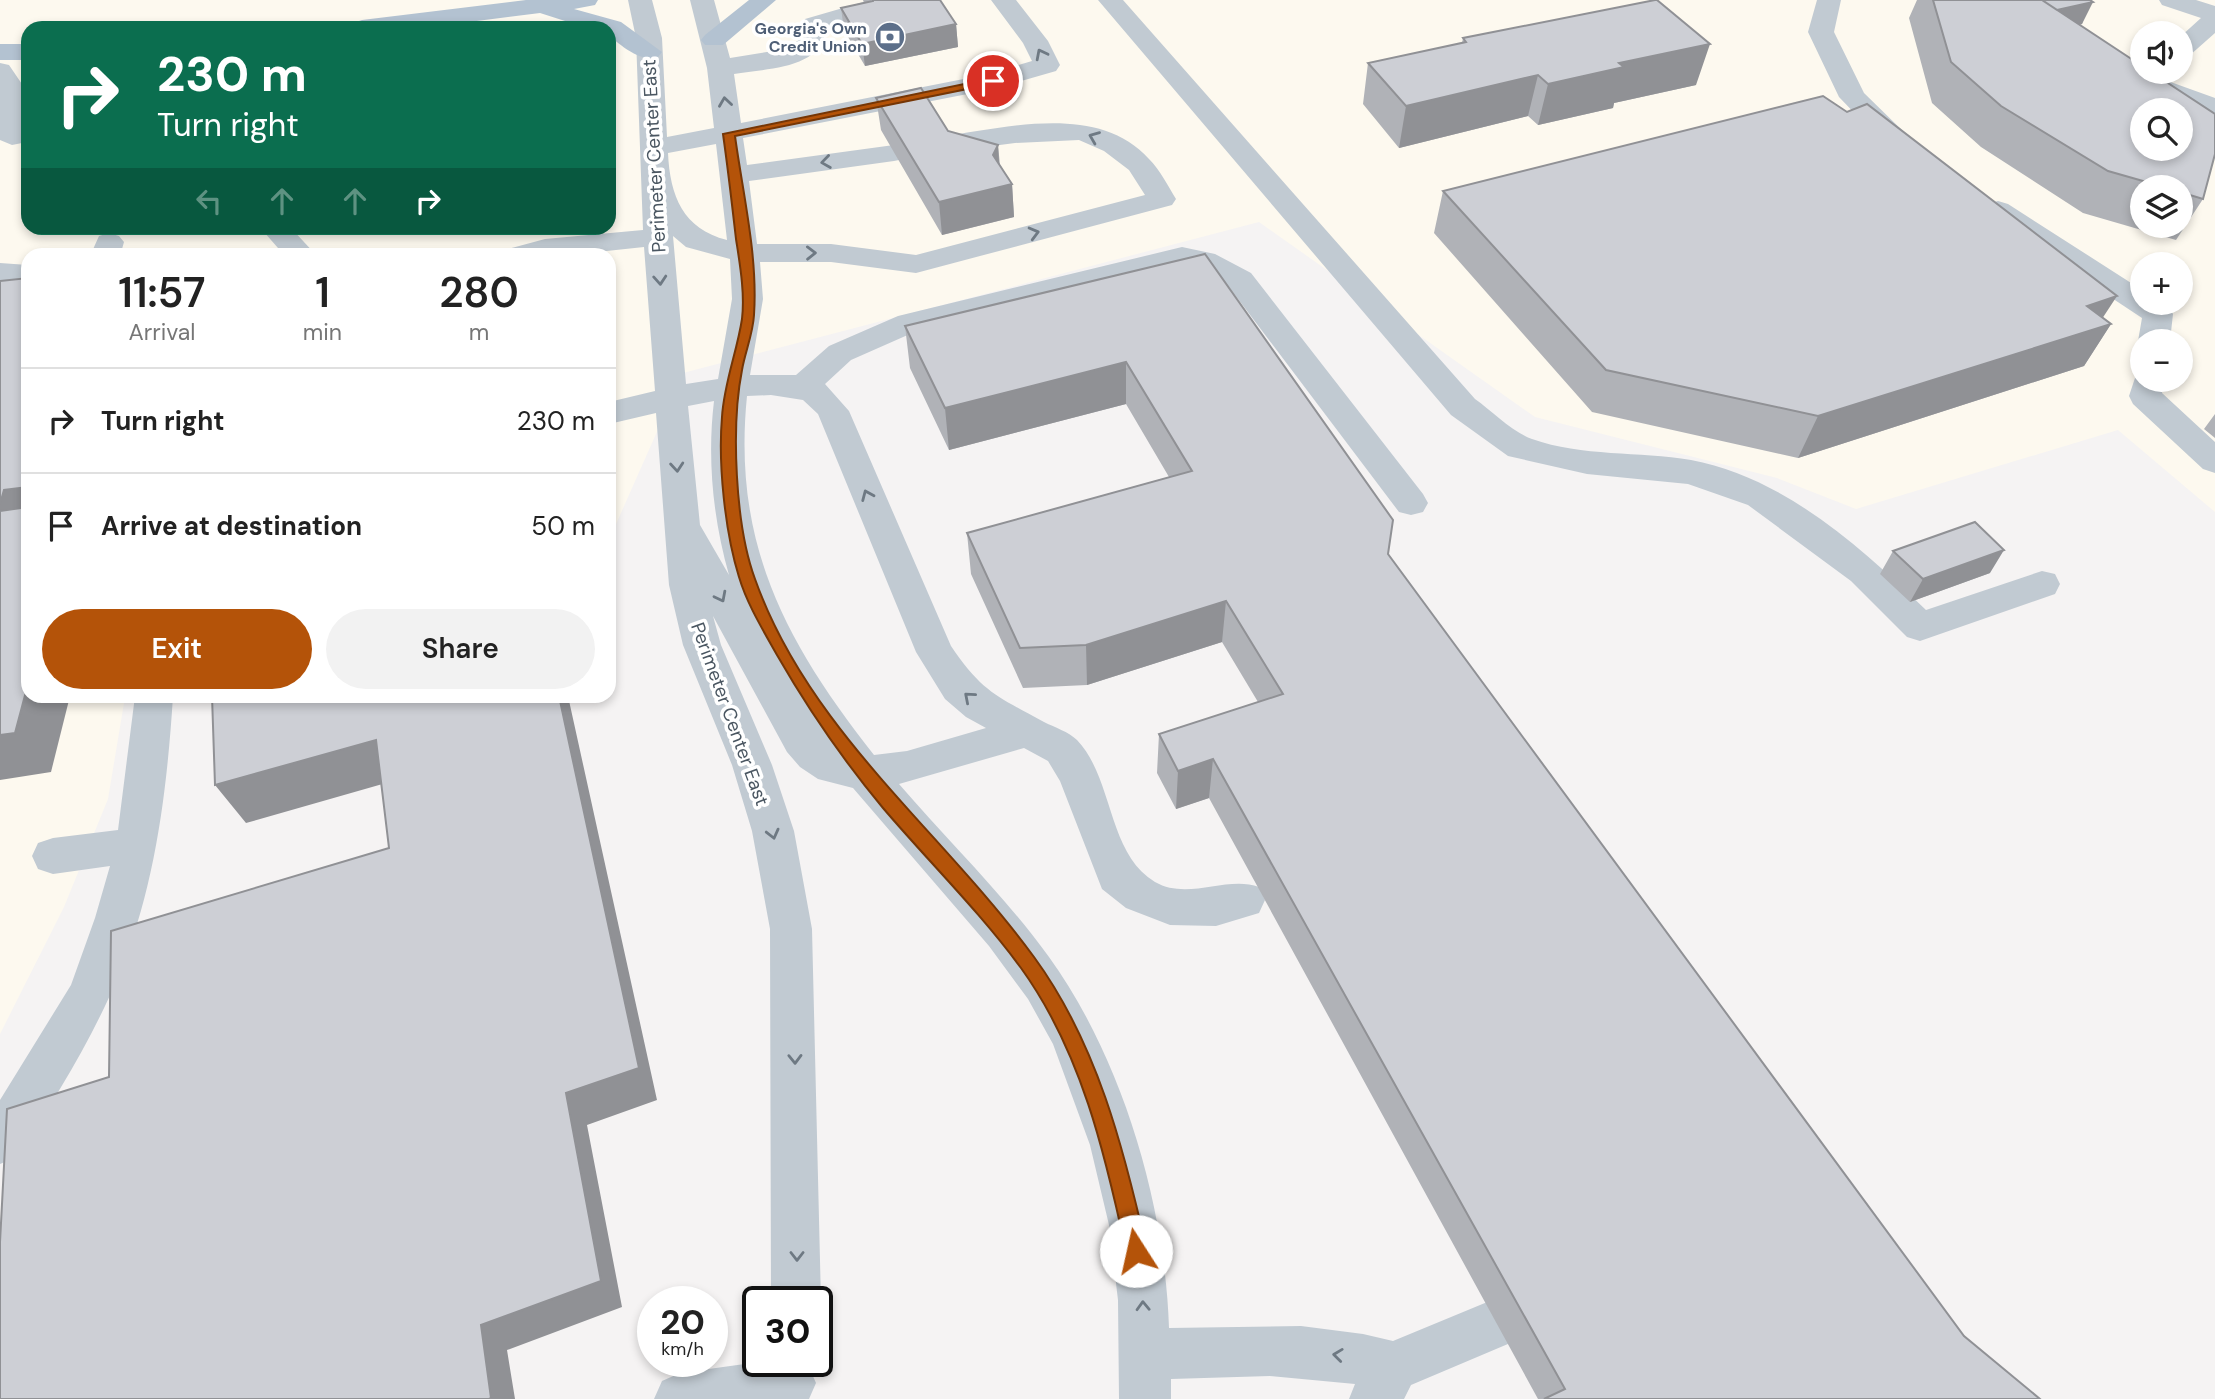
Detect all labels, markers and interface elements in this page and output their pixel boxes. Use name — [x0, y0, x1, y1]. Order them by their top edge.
place label: Georgia's Own Credit Union — [755, 18, 867, 57]
bank icon: Georgia's Own Credit Union — [873, 20, 907, 54]
map controls — [2130, 21, 2193, 392]
button: sound — [2130, 21, 2193, 84]
text: 230 m — [157, 42, 307, 106]
one-way arrow — [1035, 48, 1049, 61]
icon: right — [42, 49, 133, 140]
pin — [963, 51, 1023, 111]
street label: Perimeter Center East — [636, 59, 672, 253]
icon: arrive — [974, 62, 1012, 100]
one-way arrow — [717, 96, 732, 108]
button: search — [2130, 98, 2193, 161]
text: Turn right — [157, 104, 299, 146]
one-way arrow — [1088, 131, 1101, 145]
one-way arrow — [820, 154, 832, 169]
button: layers — [2130, 175, 2193, 238]
icon: left — [190, 182, 228, 220]
icon: ahead — [263, 182, 301, 220]
icon: ahead — [336, 182, 374, 220]
icon: right — [409, 182, 447, 220]
one-way arrow — [1028, 227, 1040, 241]
one-way arrow — [806, 245, 817, 261]
button: + — [2130, 252, 2193, 315]
text: 11:57 — [118, 265, 206, 320]
text: 1 — [315, 265, 330, 320]
text: 280 — [439, 265, 519, 320]
one-way arrow — [653, 275, 668, 286]
text: Arrival — [128, 317, 195, 347]
text: min — [303, 317, 342, 347]
text: m — [469, 317, 489, 347]
button: − — [2130, 329, 2193, 392]
icon: right — [42, 402, 80, 440]
text: Turn right — [101, 404, 225, 438]
text: 230 m — [517, 404, 595, 438]
one-way arrow — [669, 462, 684, 473]
one-way arrow — [861, 490, 875, 503]
icon: arrive — [42, 507, 80, 545]
text: Arrive at destination — [101, 509, 362, 543]
text: 50 m — [531, 509, 595, 543]
one-way arrow — [713, 590, 727, 603]
button: Exit — [42, 609, 312, 689]
button: Share — [326, 609, 595, 689]
street label: Perimeter Center East — [685, 619, 775, 809]
one-way arrow — [964, 693, 977, 705]
one-way arrow — [765, 828, 779, 840]
one-way arrow — [787, 1055, 803, 1065]
position arrow — [1099, 1214, 1173, 1288]
one-way arrow — [789, 1252, 805, 1262]
speed limit sign: 30 — [742, 1286, 833, 1377]
text: 20 — [660, 1299, 705, 1345]
one-way arrow — [1136, 1301, 1151, 1312]
text: km/h — [661, 1337, 704, 1361]
one-way arrow — [1332, 1347, 1344, 1362]

